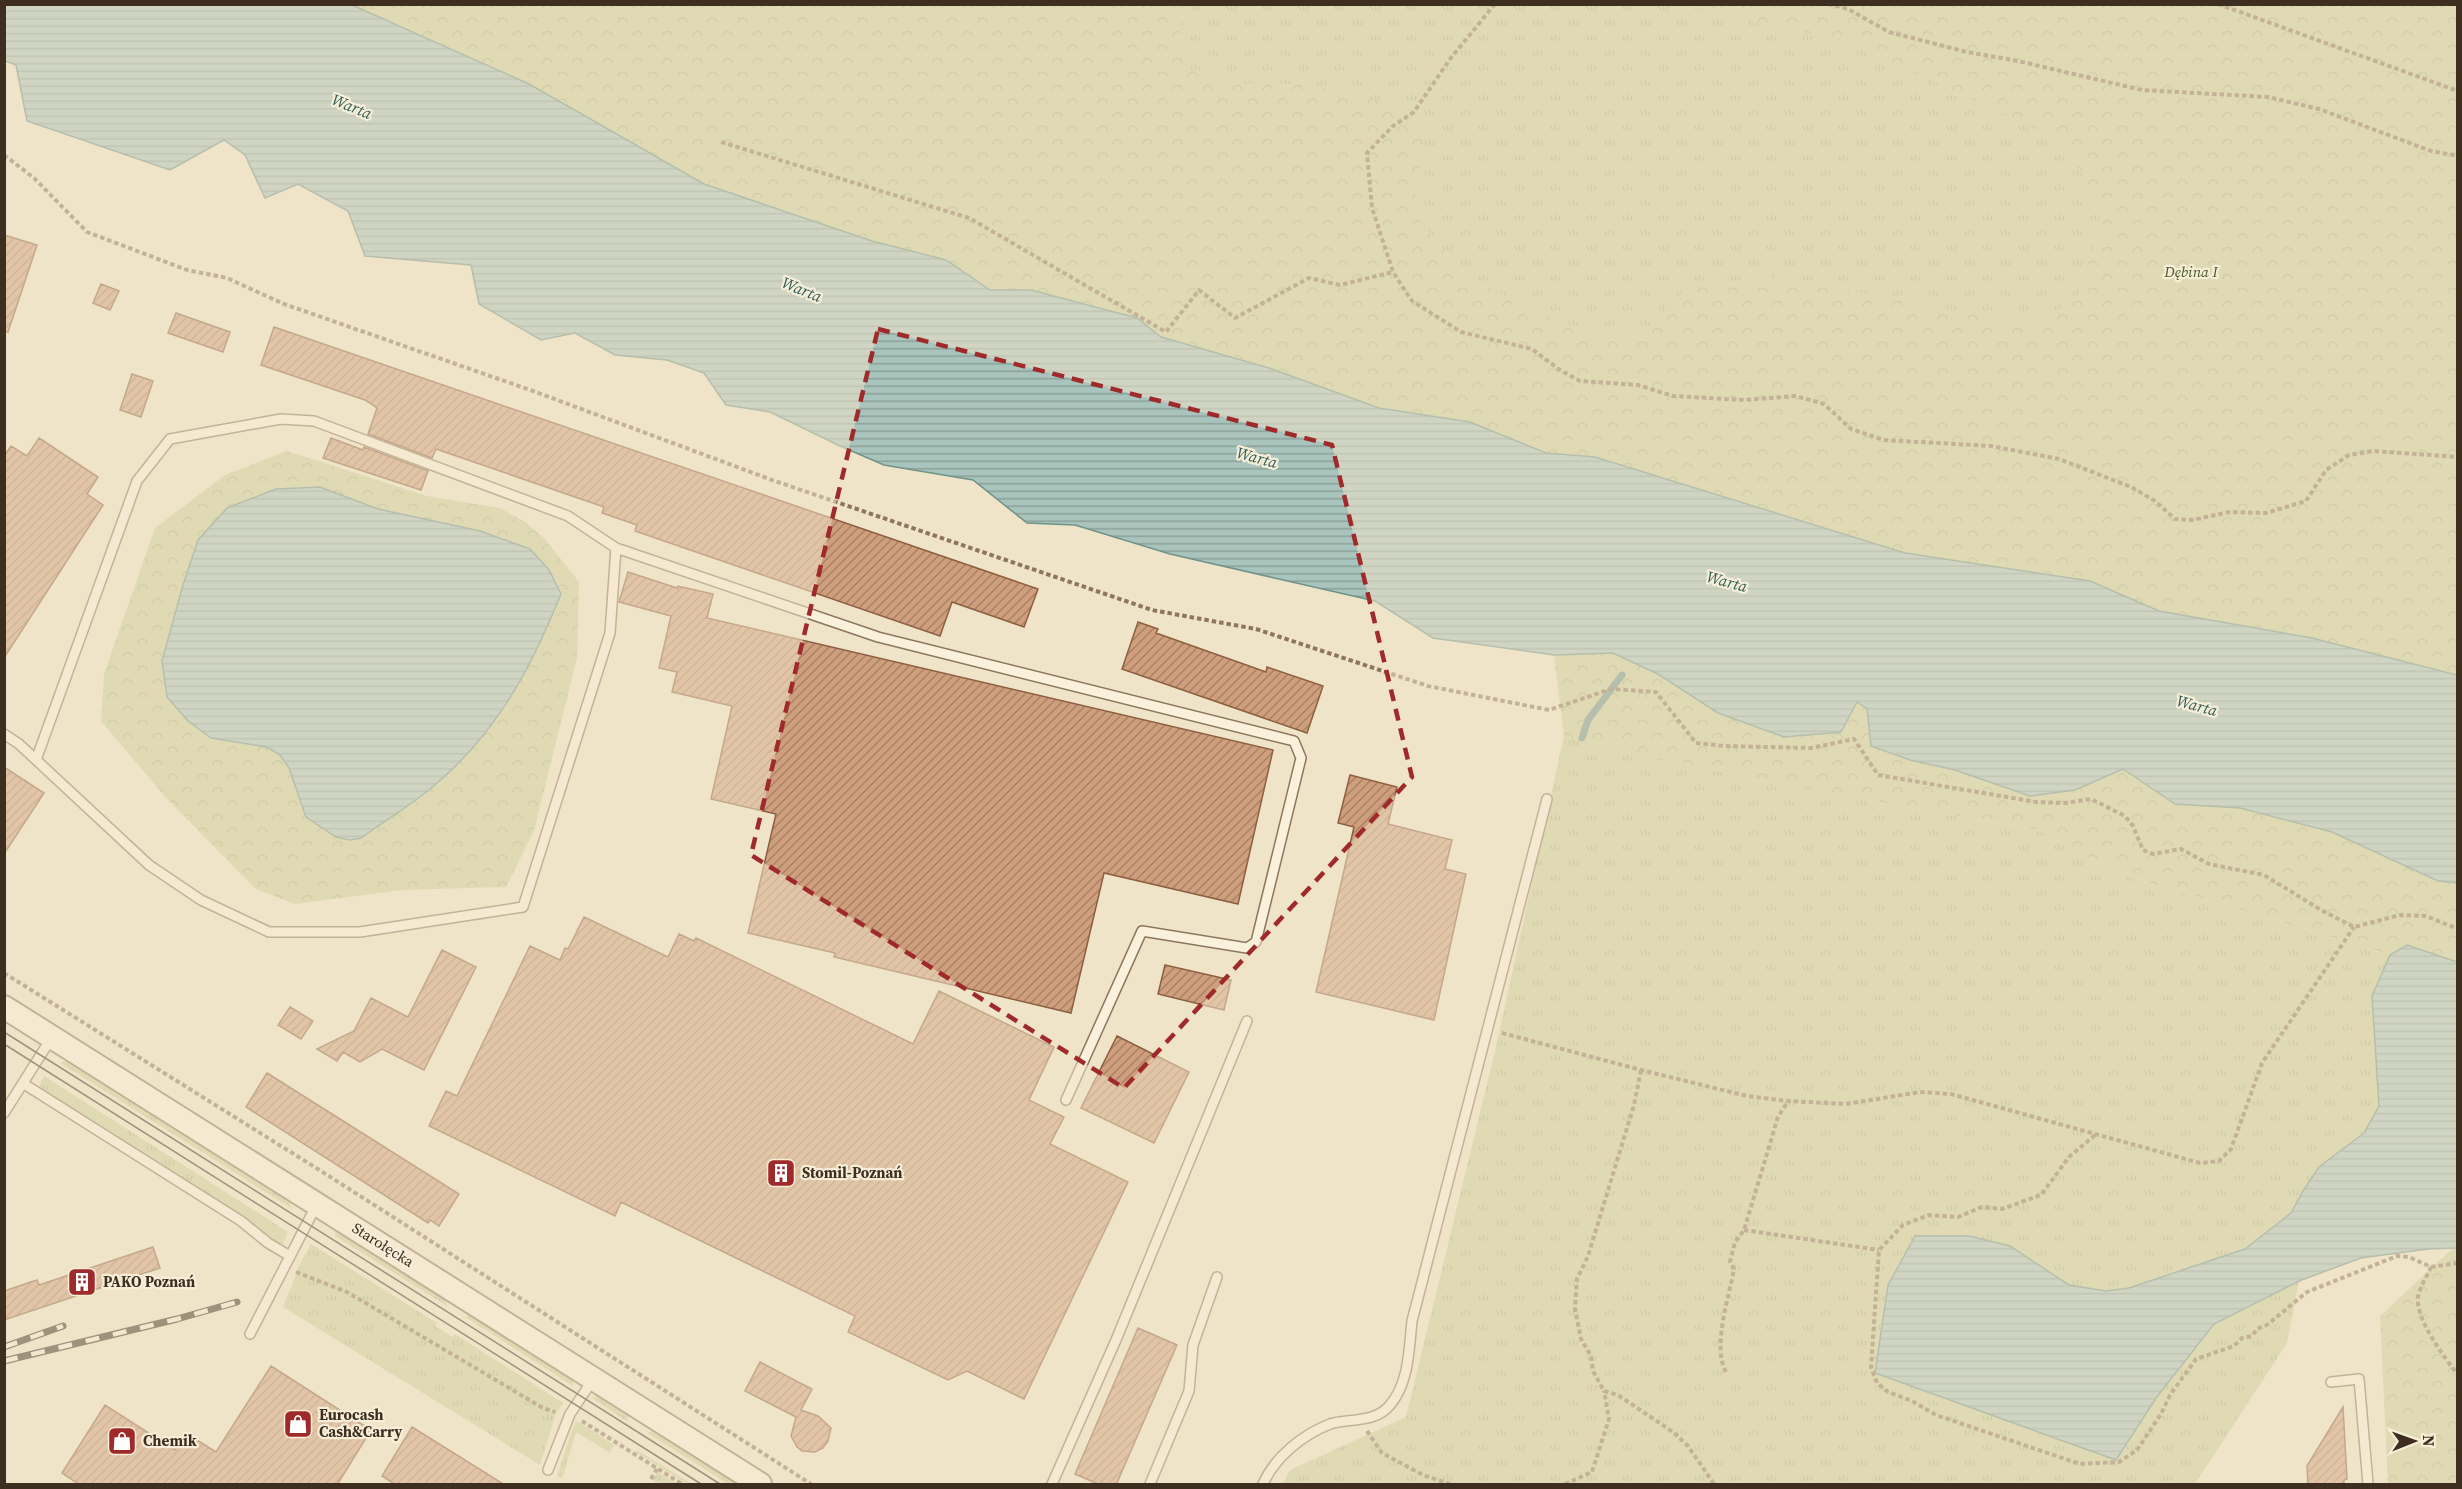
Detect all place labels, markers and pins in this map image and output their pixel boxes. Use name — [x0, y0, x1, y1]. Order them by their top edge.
building icon: Stomil-Poznań — [765, 1157, 797, 1189]
place label: Stomil-Poznań — [802, 1162, 903, 1183]
building icon: PAKO Poznań — [66, 1266, 98, 1298]
place label: PAKO Poznań — [103, 1271, 195, 1292]
place label: Eurocash Cash&Carry — [319, 1404, 402, 1442]
shop icon: Eurocash Cash&Carry — [282, 1408, 314, 1440]
shop icon: Chemik — [106, 1425, 138, 1457]
place label: Chemik — [143, 1430, 197, 1451]

